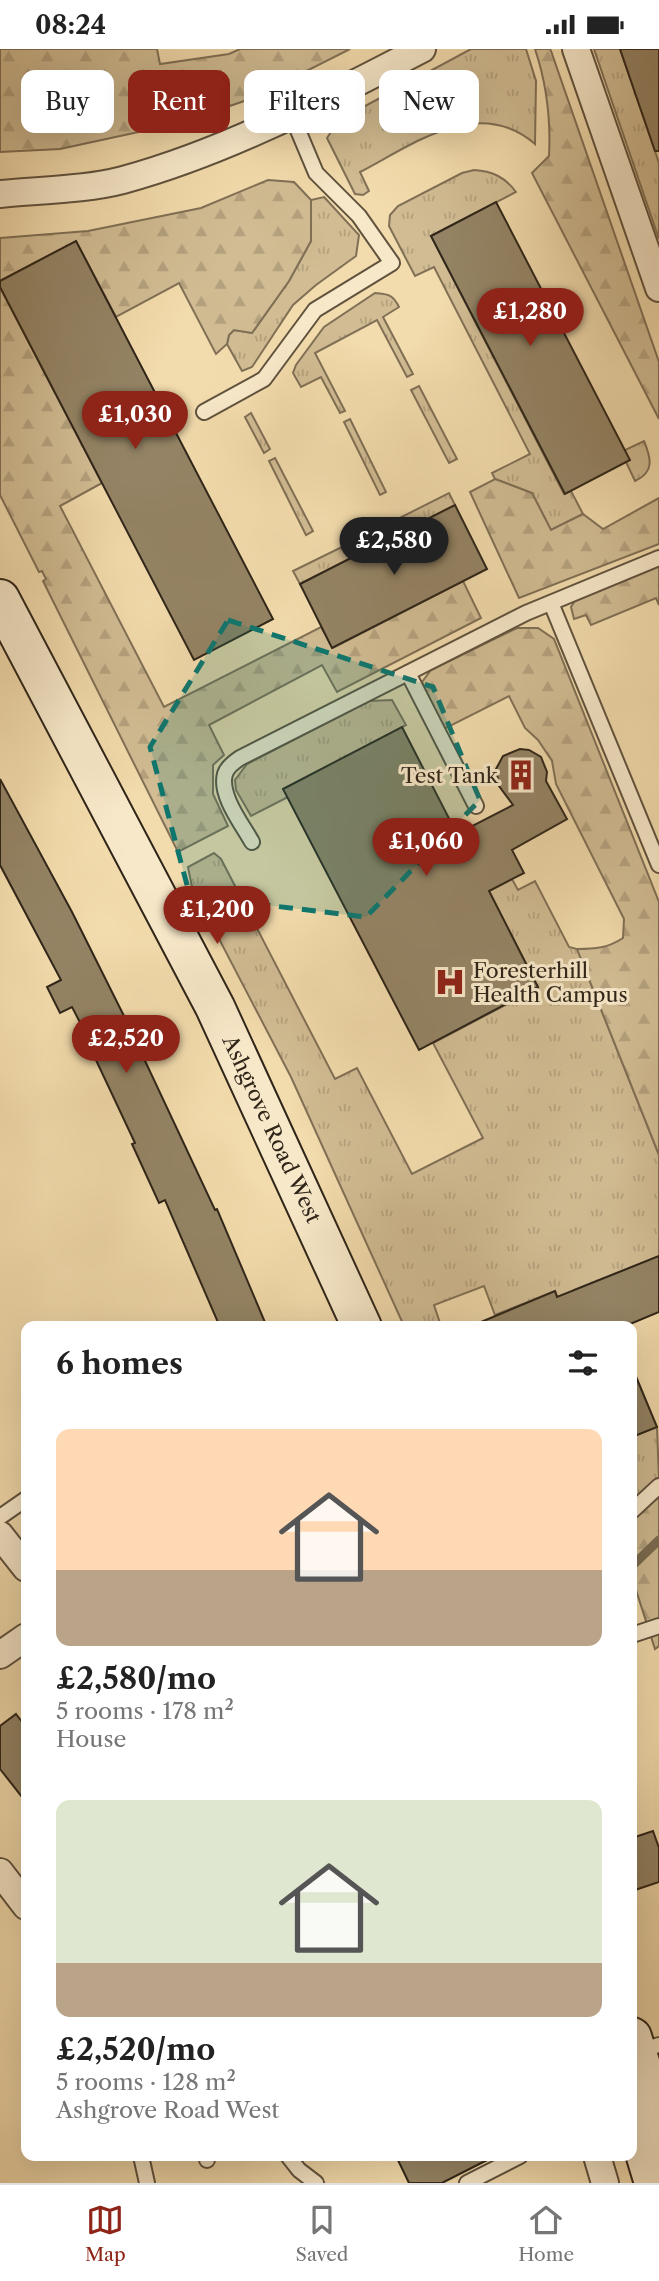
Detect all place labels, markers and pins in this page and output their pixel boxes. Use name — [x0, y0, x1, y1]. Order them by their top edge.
pin: £1,280 — [473, 289, 587, 348]
pin: £1,030 — [78, 391, 192, 451]
pin: £2,580 — [337, 517, 451, 577]
building icon: Test Tank — [504, 758, 538, 792]
place label: Test Tank — [401, 763, 499, 788]
pin: £1,060 — [369, 819, 483, 878]
pin: £1,200 — [160, 887, 274, 946]
place label: Foresterhill Health Campus — [473, 958, 628, 1007]
hospital icon: Foresterhill Health Campus — [433, 965, 467, 999]
pin: £2,520 — [69, 1016, 183, 1075]

